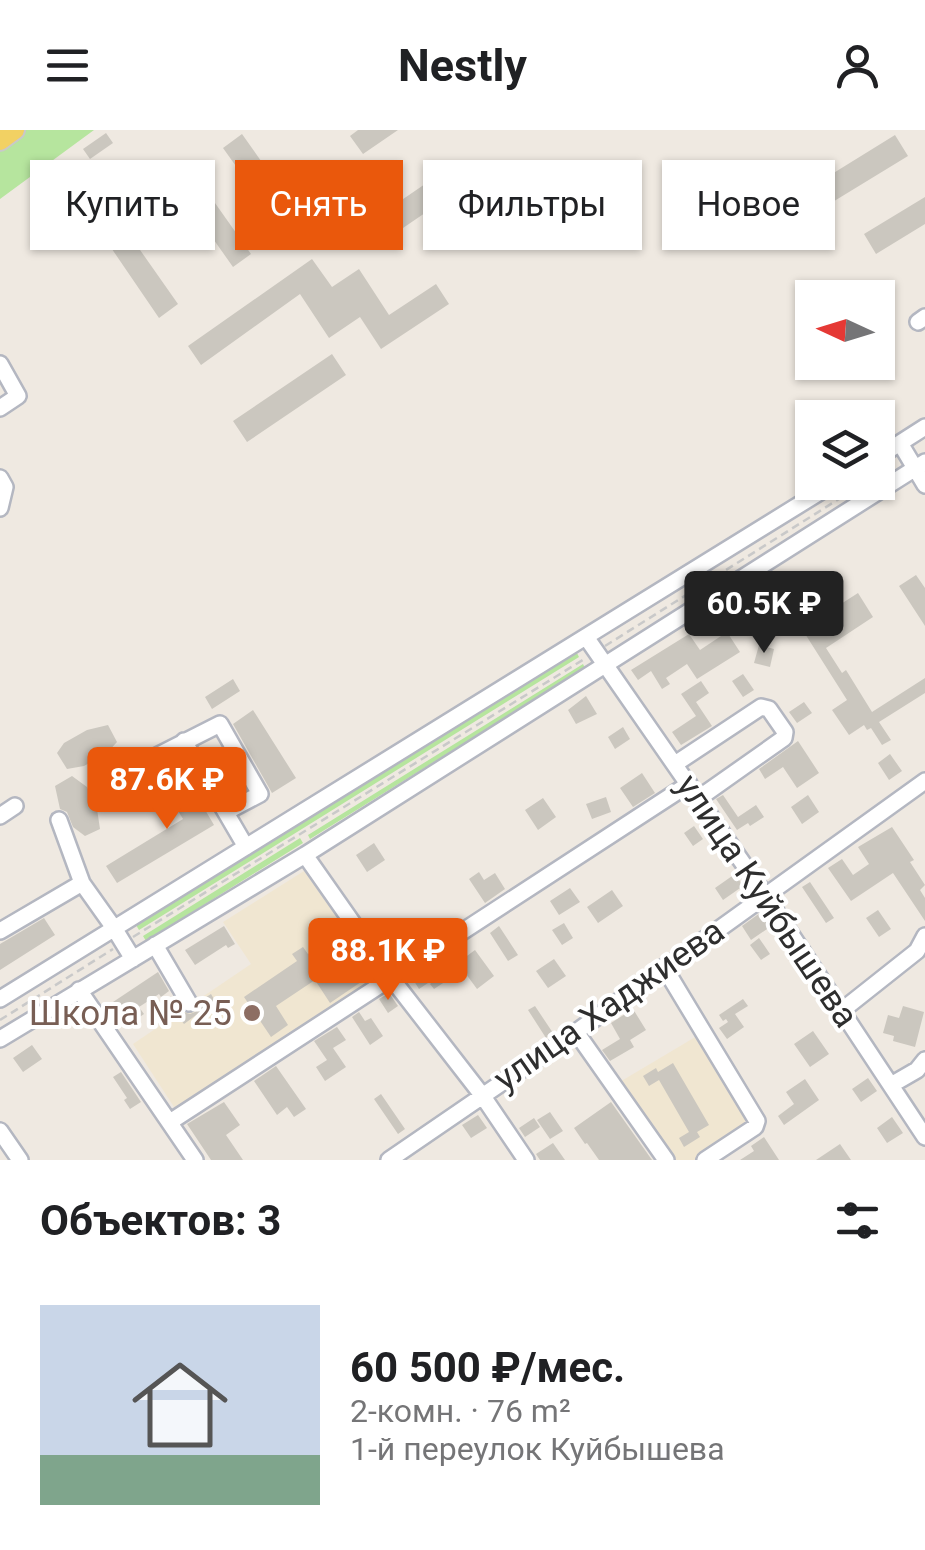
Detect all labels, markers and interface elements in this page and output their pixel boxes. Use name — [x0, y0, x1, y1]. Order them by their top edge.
icon: menu — [40, 38, 95, 93]
icon: person — [830, 38, 885, 93]
text: Nestly — [398, 39, 527, 92]
chip: Купить — [30, 160, 215, 250]
chip: Снять — [235, 160, 403, 250]
chip: Фильтры — [423, 160, 642, 250]
chip: Новое — [662, 160, 835, 250]
north arrow — [795, 280, 895, 380]
map controls — [795, 280, 895, 500]
button: layers — [795, 400, 895, 500]
pin: 60.5K ₽ — [672, 571, 856, 656]
text: 60.5K ₽ — [706, 584, 822, 622]
pin: 87.6K ₽ — [75, 747, 259, 832]
text: 87.6K ₽ — [109, 760, 225, 798]
street label: улица Куйбышева — [667, 767, 867, 1035]
street label: улица Хаджиева — [486, 910, 732, 1100]
pin: 88.1K ₽ — [296, 918, 480, 1003]
text: 88.1K ₽ — [330, 931, 446, 969]
place label: Школа № 25 — [29, 993, 232, 1034]
marker: Школа № 25 — [241, 1002, 263, 1024]
icon: filters — [830, 1193, 885, 1248]
text: Объектов: 3 — [40, 1196, 281, 1245]
text: 60 500 ₽/мес. — [350, 1343, 625, 1392]
icon: home — [120, 1345, 240, 1465]
text: 2-комн. · 76 m² — [350, 1392, 571, 1430]
text: 1-й переулок Куйбышева — [350, 1430, 725, 1468]

